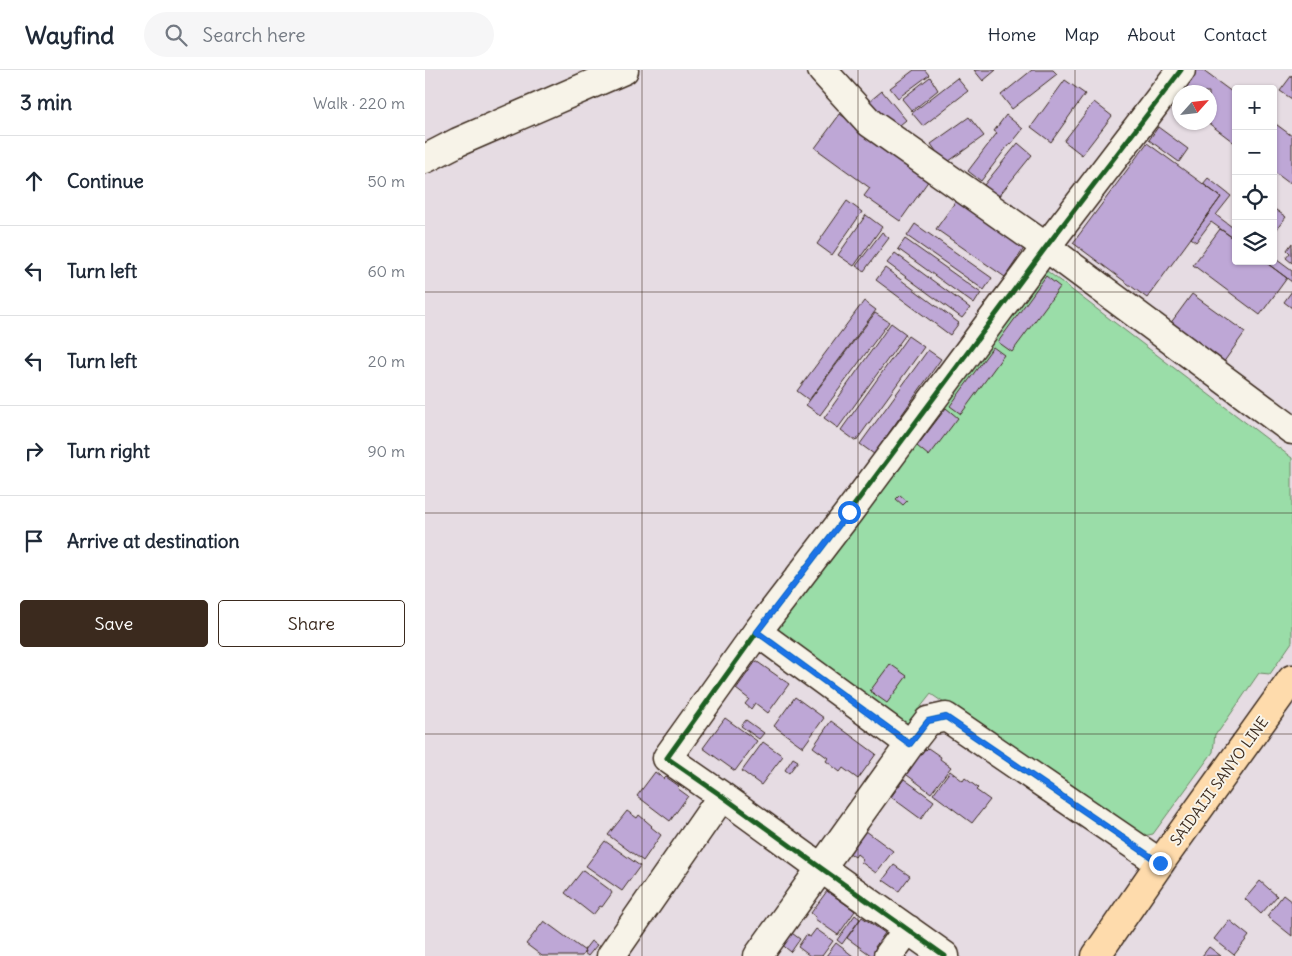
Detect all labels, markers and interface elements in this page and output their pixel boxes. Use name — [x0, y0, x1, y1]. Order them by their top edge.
search box — [144, 12, 494, 57]
text: Wayfind — [25, 20, 114, 50]
icon: search — [162, 21, 190, 49]
text: Search here — [202, 23, 306, 47]
text: Home — [988, 23, 1036, 46]
text: Map — [1064, 23, 1099, 46]
text: About — [1127, 23, 1175, 46]
text: Contact — [1203, 23, 1267, 46]
north arrow — [1172, 85, 1217, 130]
map controls — [1232, 85, 1277, 265]
button: + — [1232, 85, 1277, 130]
text: 3 min — [20, 89, 72, 116]
text: Walk · 220 m — [313, 93, 405, 113]
button: − — [1232, 130, 1277, 175]
icon: ahead — [20, 167, 48, 195]
text: Continue — [67, 169, 144, 193]
text: 50 m — [367, 171, 405, 191]
button: locate — [1232, 175, 1277, 220]
button: layers — [1232, 220, 1277, 265]
icon: left — [20, 257, 48, 285]
text: Turn left — [67, 259, 137, 283]
text: 60 m — [367, 261, 405, 281]
icon: left — [20, 347, 48, 375]
text: Turn left — [67, 349, 137, 373]
text: 20 m — [368, 351, 405, 371]
icon: right — [20, 437, 48, 465]
text: Turn right — [67, 439, 150, 463]
text: 90 m — [367, 441, 405, 461]
route start — [838, 501, 861, 524]
icon: arrive — [20, 527, 48, 555]
text: Arrive at destination — [67, 529, 240, 553]
button: Save — [20, 600, 208, 647]
button: Share — [218, 600, 405, 647]
street label: SAIDAIJI SANYO LINE — [1166, 713, 1272, 849]
route end — [1149, 852, 1172, 875]

